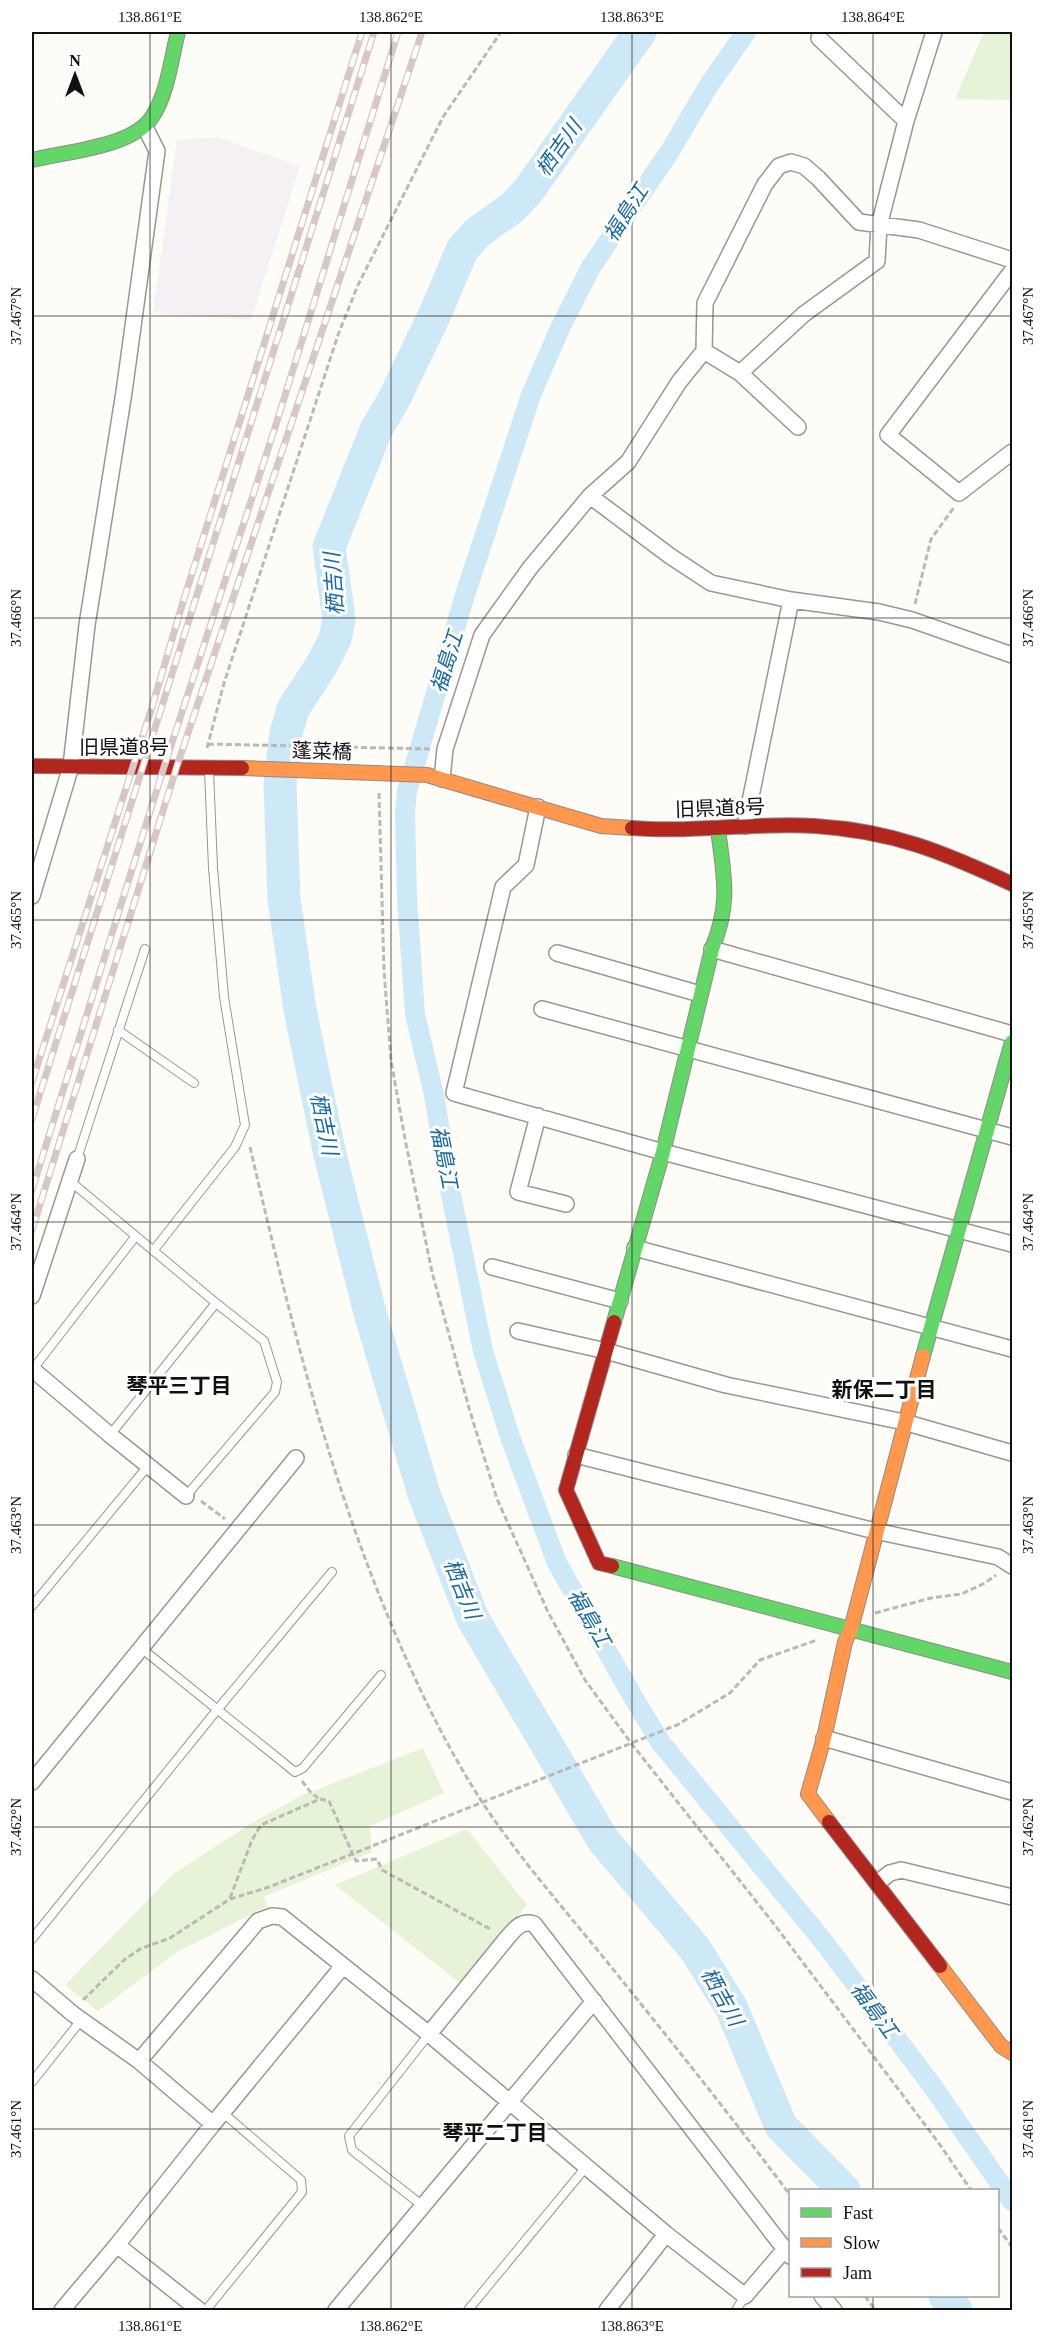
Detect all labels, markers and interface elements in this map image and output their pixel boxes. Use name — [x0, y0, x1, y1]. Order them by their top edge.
text: 138.861°E — [118, 9, 182, 25]
text: 138.862°E — [359, 9, 423, 25]
text: 138.863°E — [600, 9, 664, 25]
text: 138.864°E — [841, 9, 905, 25]
north arrow — [45, 45, 105, 105]
text: N — [69, 52, 81, 69]
water label: 栖吉川 — [531, 114, 588, 181]
water label: 福島江 — [599, 178, 654, 246]
text: 37.467°N — [8, 287, 24, 345]
text: 37.467°N — [1020, 287, 1036, 345]
water label: 栖吉川 — [320, 550, 348, 616]
text: 37.466°N — [8, 589, 24, 647]
text: 37.466°N — [1020, 589, 1036, 647]
water label: 福島江 — [426, 626, 468, 696]
street label: 旧県道8号 — [79, 736, 169, 758]
street label: 蓬菜橋 — [292, 739, 352, 763]
street label: 旧県道8号 — [675, 795, 765, 821]
text: 37.465°N — [8, 891, 24, 949]
text: 37.465°N — [1020, 891, 1036, 949]
water label: 栖吉川 — [306, 1091, 343, 1159]
water label: 福島江 — [426, 1124, 462, 1192]
text: 37.464°N — [8, 1193, 24, 1251]
text: 37.464°N — [1020, 1193, 1036, 1251]
district label: 琴平三丁目 — [127, 1374, 232, 1398]
district label: 新保二丁目 — [832, 1378, 937, 1402]
text: 37.463°N — [8, 1496, 24, 1554]
text: 37.463°N — [1020, 1496, 1036, 1554]
water label: 栖吉川 — [439, 1555, 486, 1625]
water label: 福島江 — [563, 1585, 616, 1653]
text: 37.462°N — [8, 1798, 24, 1856]
text: 37.462°N — [1020, 1798, 1036, 1856]
water label: 栖吉川 — [696, 1964, 749, 2032]
water label: 福島江 — [846, 1977, 903, 2044]
text: 37.461°N — [8, 2100, 24, 2158]
text: 37.461°N — [1020, 2100, 1036, 2158]
district label: 琴平二丁目 — [443, 2121, 548, 2145]
legend — [789, 2189, 999, 2297]
text: Fast — [843, 2203, 873, 2223]
text: Slow — [843, 2233, 880, 2253]
text: Jam — [843, 2263, 872, 2283]
text: 138.861°E — [118, 2318, 182, 2334]
text: 138.862°E — [359, 2318, 423, 2334]
text: 138.863°E — [600, 2318, 664, 2334]

